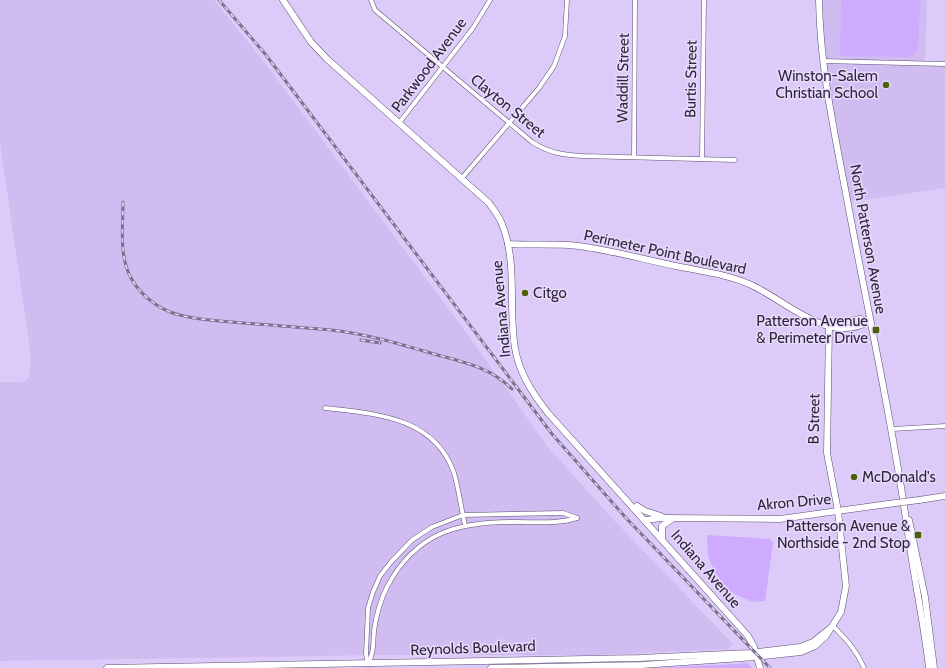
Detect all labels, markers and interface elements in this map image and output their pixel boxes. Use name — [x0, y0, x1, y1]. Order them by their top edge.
street label: Parkwood Avenue — [388, 14, 471, 116]
street label: Waddill Street — [613, 33, 633, 123]
street label: Burtis Street — [681, 40, 701, 118]
place label: Winston-Salem Christian School — [776, 67, 878, 102]
street label: Clayton Street — [467, 70, 549, 142]
marker: Winston-Salem Christian School — [881, 80, 891, 90]
street label: North Patterson Avenue — [846, 163, 890, 316]
street label: Perimeter Point Boulevard — [582, 226, 748, 278]
street label: Indiana Avenue — [488, 259, 514, 358]
place label: Citgo — [533, 284, 567, 302]
marker: Citgo — [520, 288, 530, 298]
place label: Patterson Avenue & Perimeter Drive — [756, 312, 868, 347]
marker: Patterson Avenue & Perimeter Drive — [871, 325, 881, 335]
street label: B Street — [805, 393, 823, 445]
place label: McDonald's — [862, 468, 936, 486]
marker: McDonald's — [849, 472, 859, 482]
street label: Akron Drive — [756, 490, 832, 514]
place label: Patterson Avenue & Northside - 2nd Stop — [777, 517, 910, 552]
street label: Indiana Avenue — [667, 526, 745, 612]
marker: Patterson Avenue & Northside - 2nd Stop — [913, 530, 923, 540]
street label: Reynolds Boulevard — [410, 637, 536, 659]

